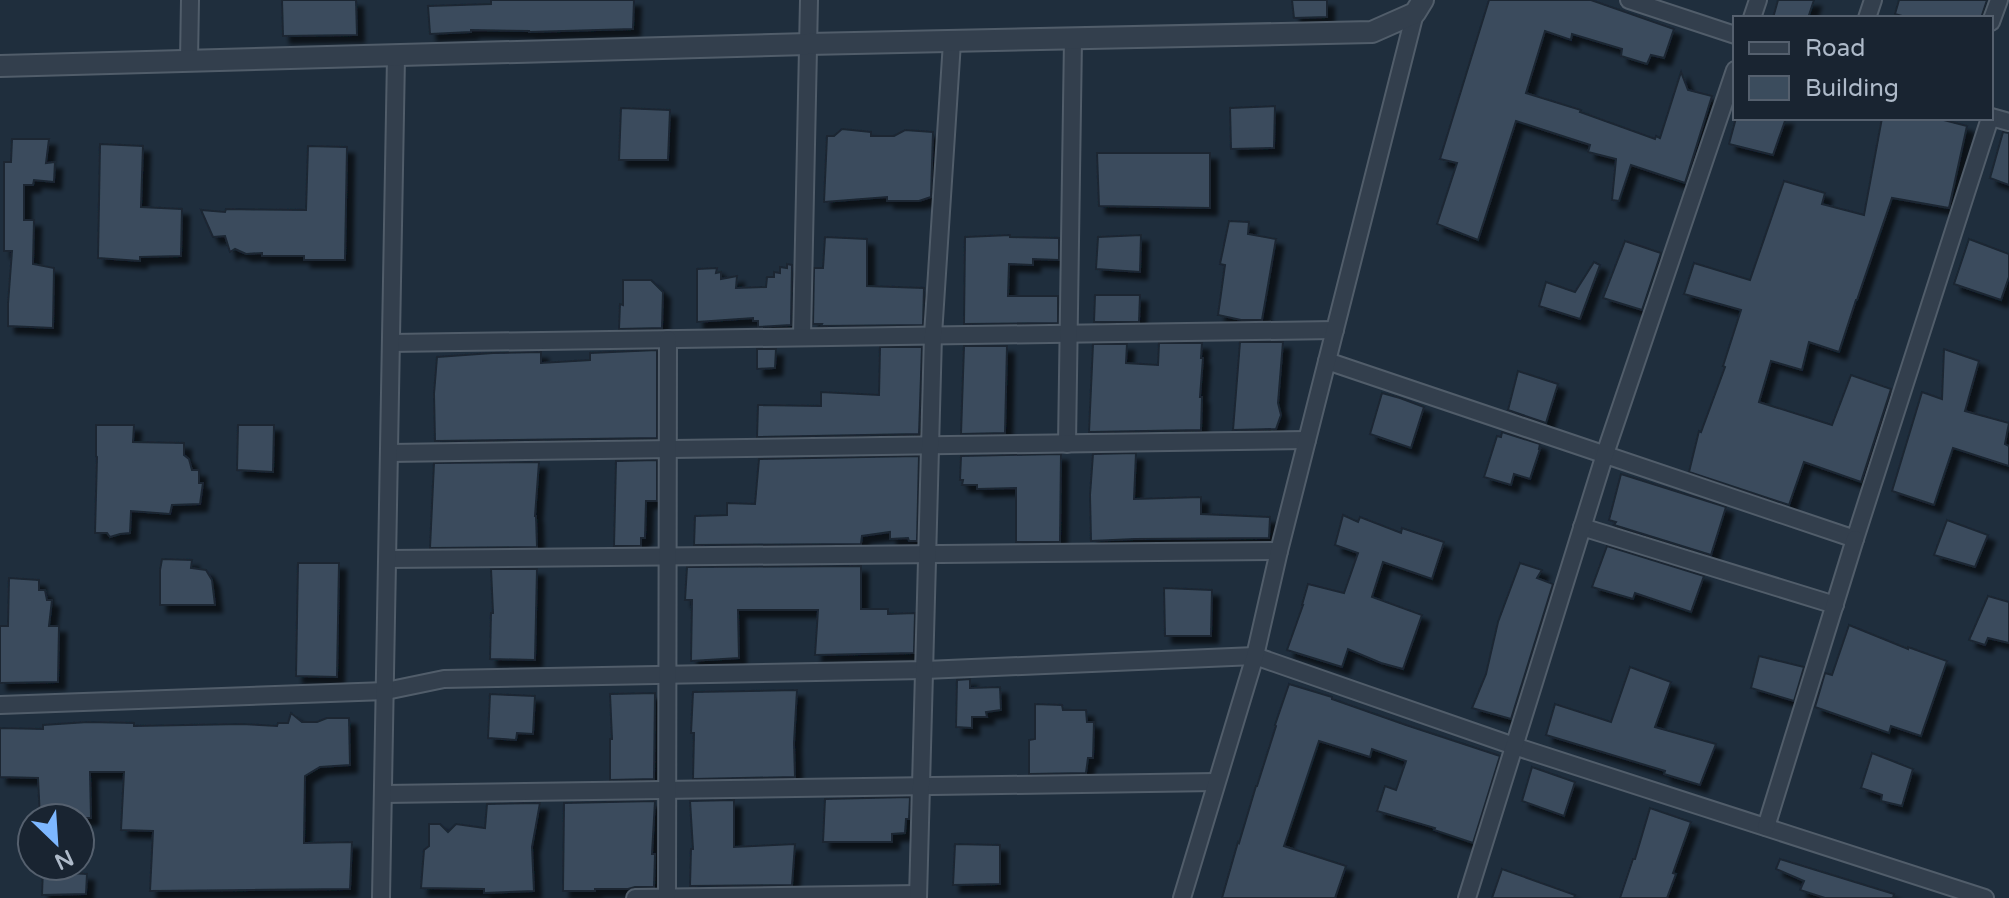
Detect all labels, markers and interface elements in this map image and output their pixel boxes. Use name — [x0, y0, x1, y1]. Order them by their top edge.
legend — [1733, 16, 1993, 120]
text: Road — [1805, 34, 1865, 63]
text: Building — [1805, 74, 1899, 103]
north arrow — [16, 802, 96, 882]
text: N — [51, 844, 78, 875]

